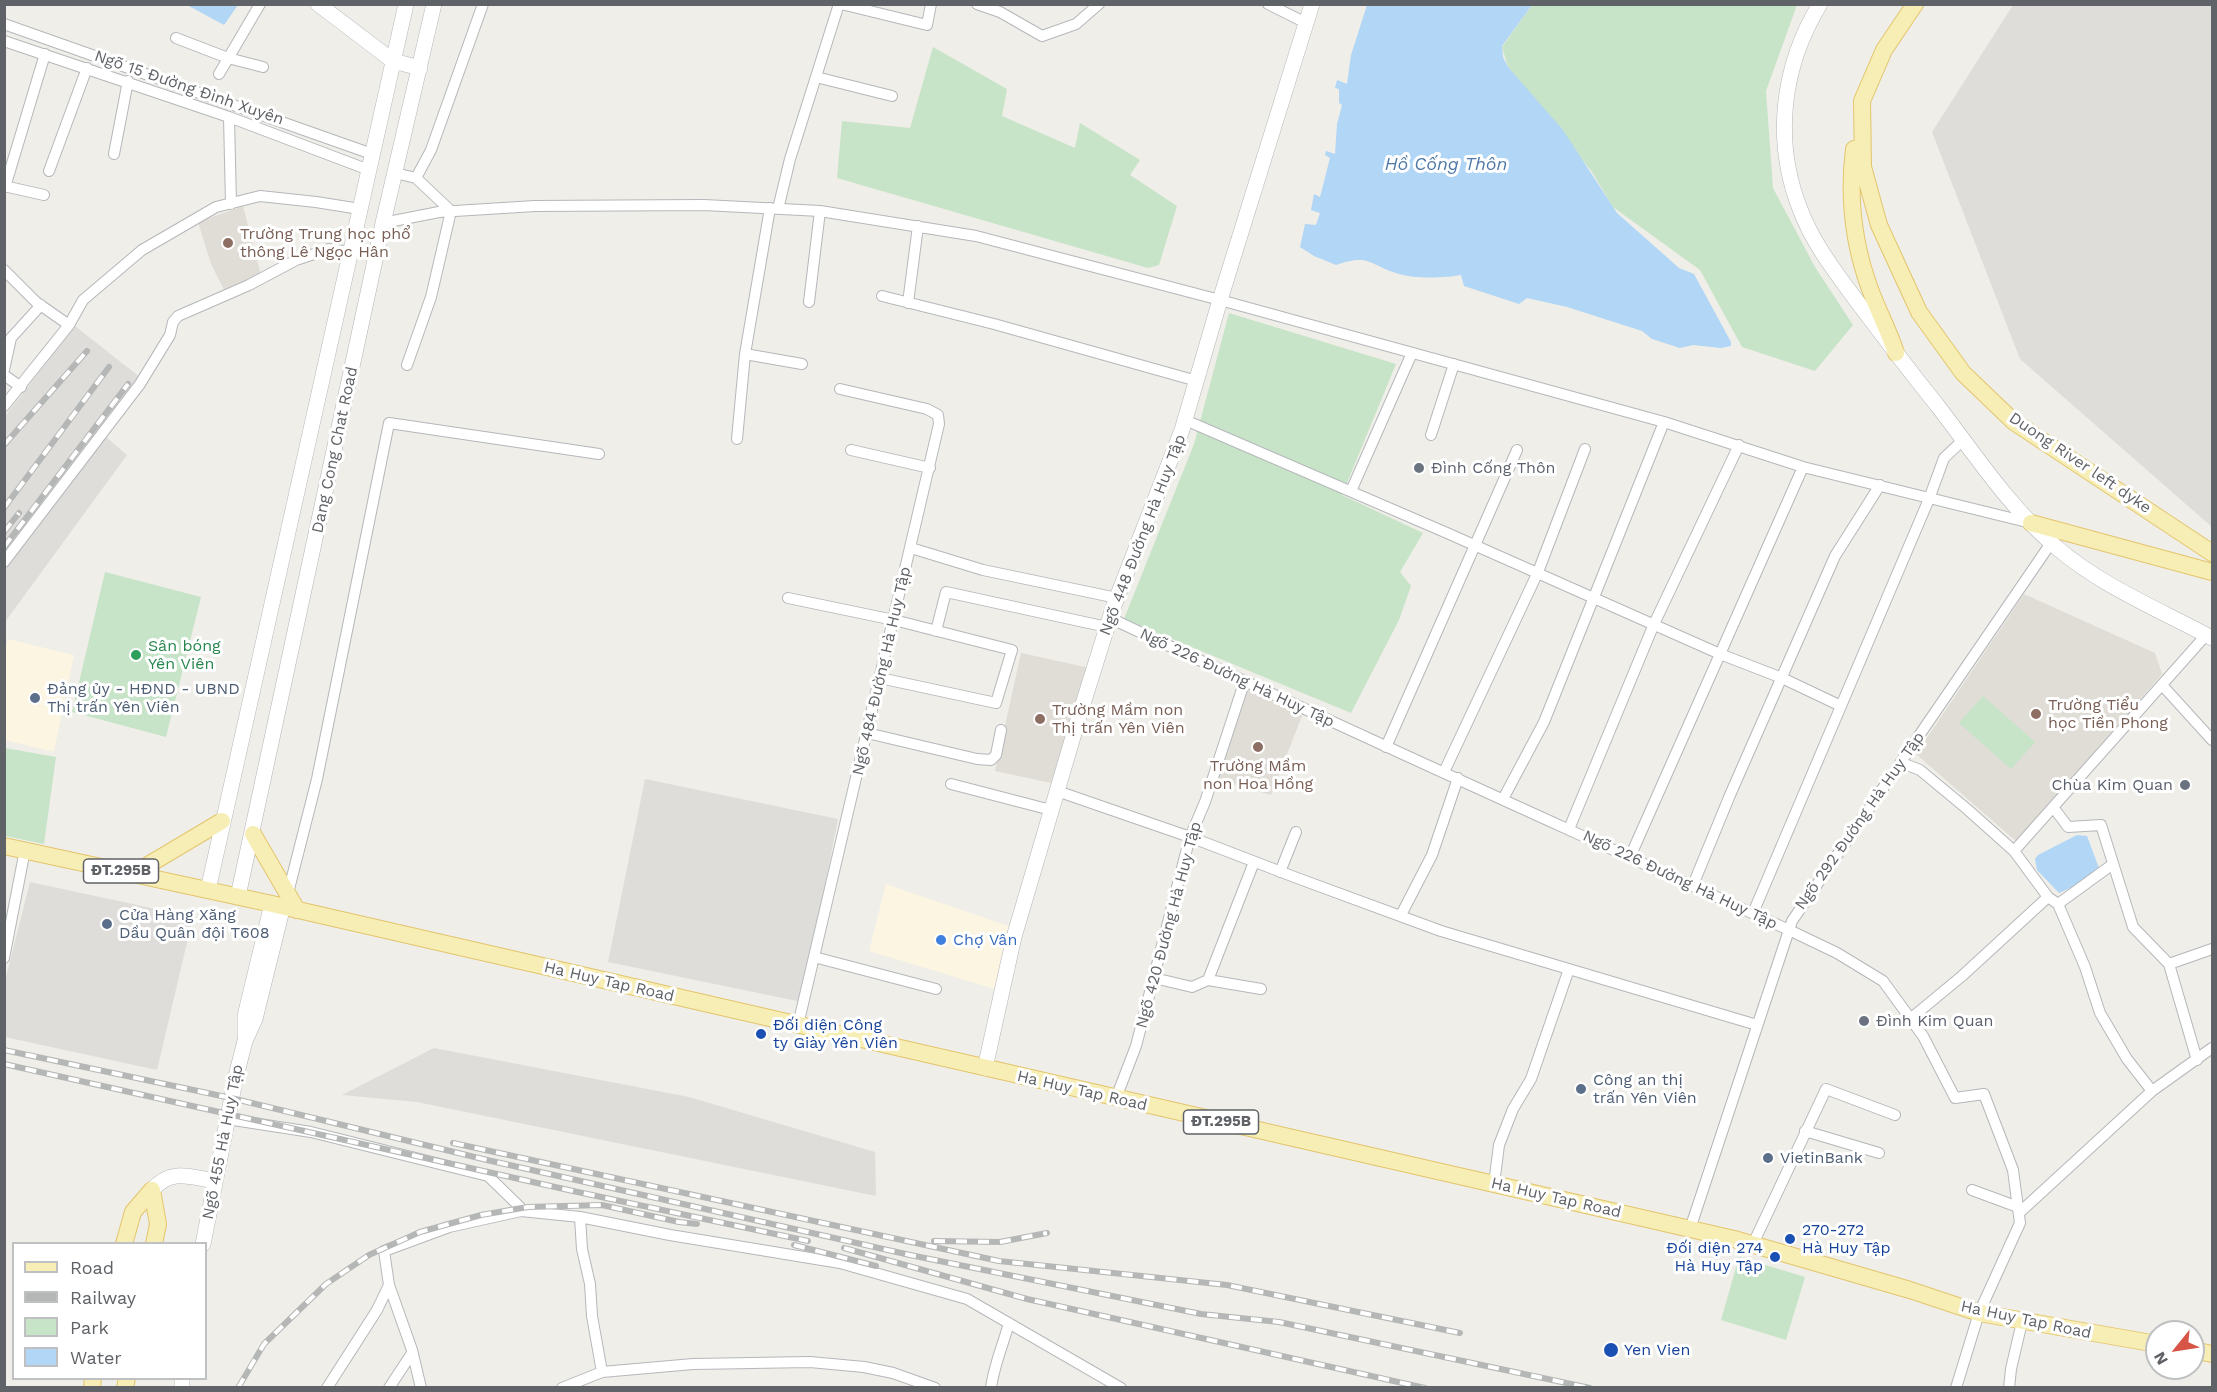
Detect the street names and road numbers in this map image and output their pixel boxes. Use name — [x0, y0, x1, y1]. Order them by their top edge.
street label: Ngõ 15 Đường Đình Xuyên — [92, 47, 286, 129]
street label: Dang Cong Chat Road — [308, 365, 362, 535]
street label: Duong River left dyke — [2005, 408, 2155, 518]
street label: Ngõ 448 Đường Hà Huy Tập — [1096, 432, 1190, 638]
street label: Ngõ 484 Đường Hà Huy Tập — [849, 565, 915, 777]
street label: Ngõ 226 Đường Hà Huy Tập — [1137, 624, 1337, 732]
street label: Ngõ 292 Đường Hà Huy Tập — [1791, 728, 1929, 914]
street label: Ngõ 420 Đường Hà Huy Tập — [1132, 820, 1206, 1030]
street label: Ngõ 226 Đường Hà Huy Tập — [1580, 826, 1780, 934]
road number: ĐT.295B — [84, 859, 158, 883]
street label: Ha Huy Tap Road — [542, 958, 676, 1006]
street label: Ngõ 455 Hà Huy Tập — [199, 1063, 247, 1221]
street label: Ha Huy Tap Road — [1015, 1067, 1149, 1115]
road number: ĐT.295B — [1184, 1110, 1258, 1134]
street label: Ha Huy Tap Road — [1489, 1174, 1623, 1222]
street label: Ha Huy Tap Road — [1959, 1297, 2093, 1343]

